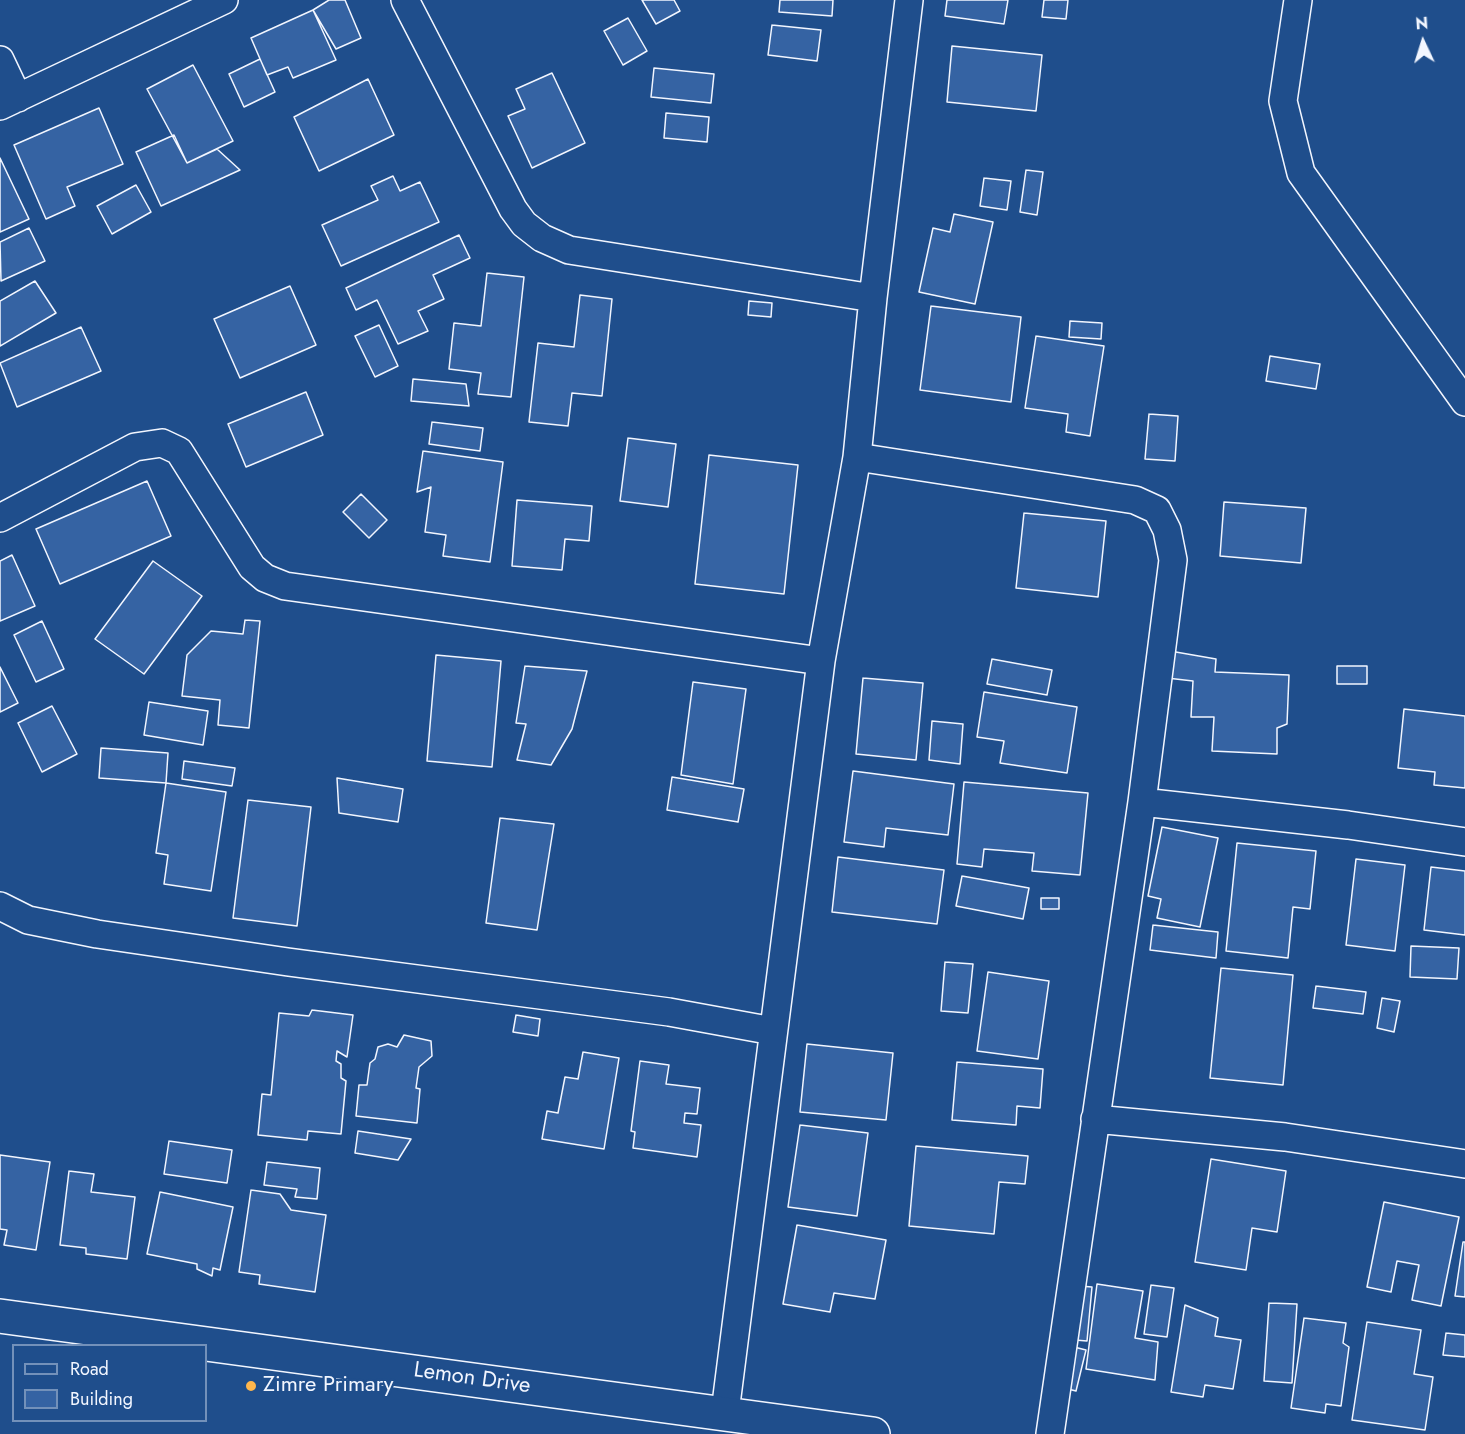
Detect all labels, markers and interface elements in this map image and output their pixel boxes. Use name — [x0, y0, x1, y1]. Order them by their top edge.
north arrow — [1393, 12, 1453, 72]
text: N — [1415, 12, 1429, 35]
legend — [12, 1344, 207, 1422]
text: Road — [70, 1356, 109, 1382]
street label: Lemon Drive — [412, 1358, 532, 1400]
place label: Zimre Primary — [263, 1373, 394, 1399]
marker: Zimre Primary — [244, 1379, 258, 1393]
text: Building — [70, 1386, 133, 1412]

